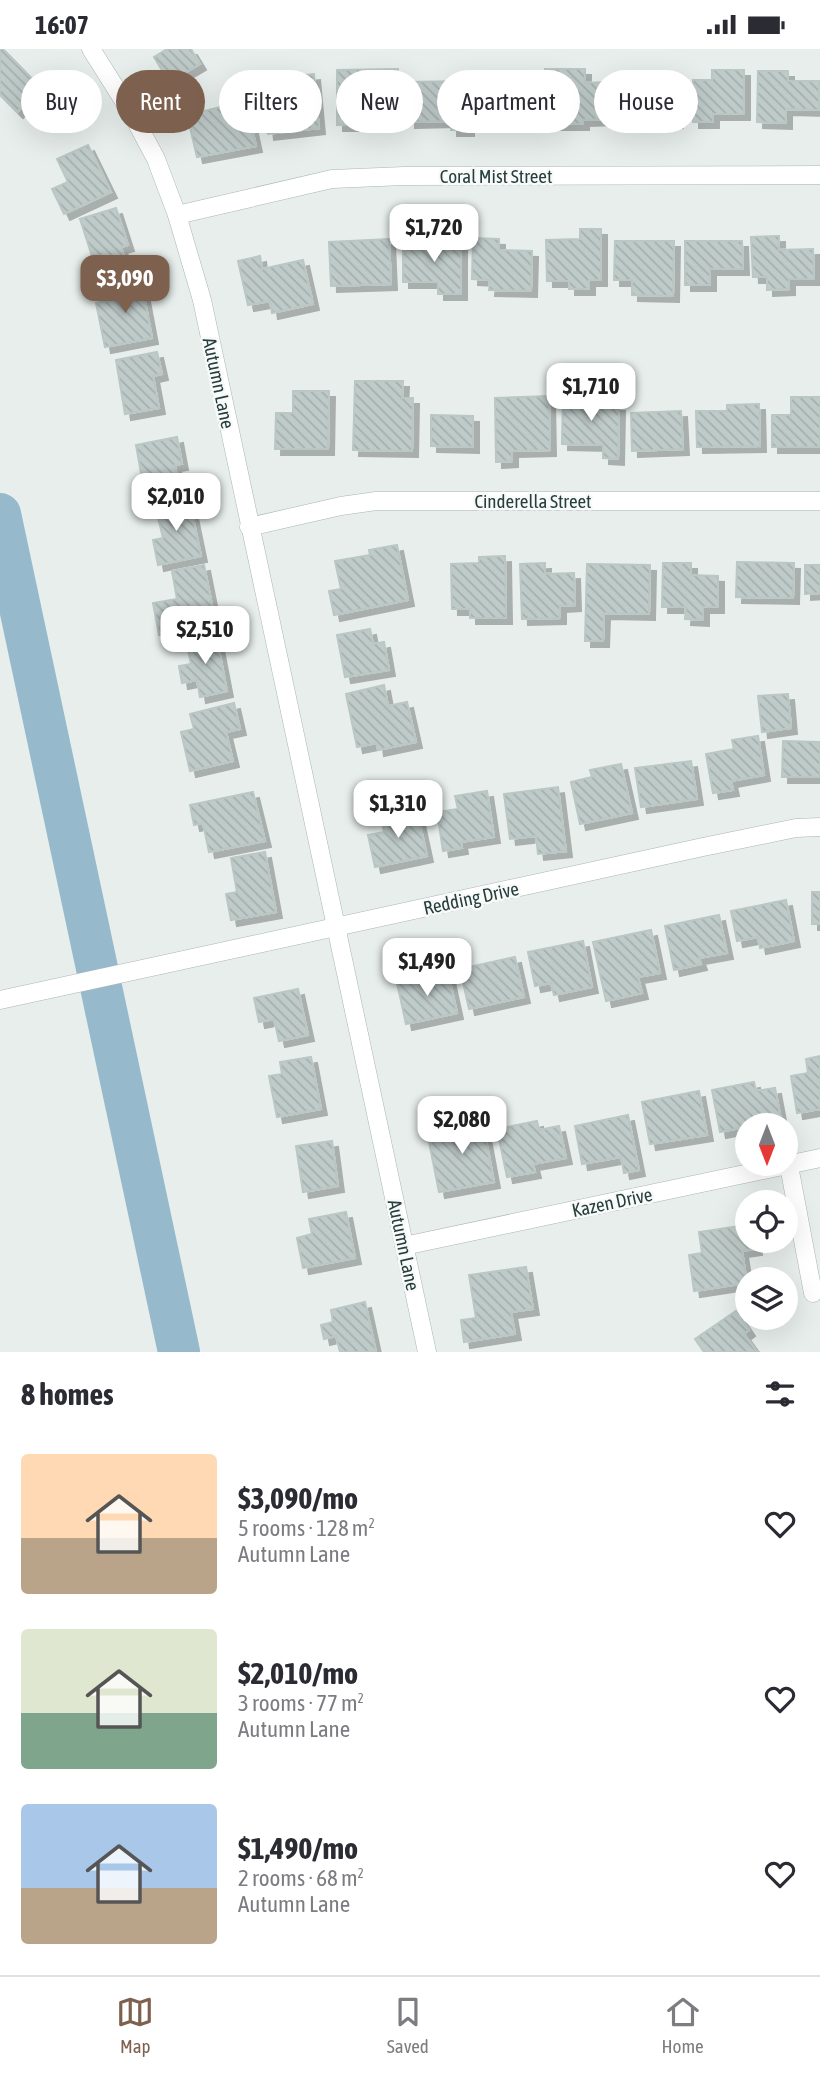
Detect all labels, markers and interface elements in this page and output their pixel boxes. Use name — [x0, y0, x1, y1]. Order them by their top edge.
text: 16:07 — [35, 10, 89, 40]
chip: Buy — [21, 70, 102, 133]
chip: Rent — [116, 70, 205, 133]
chip: Filters — [219, 70, 322, 133]
chip: New — [336, 70, 423, 133]
chip: Apartment — [437, 70, 580, 133]
chip: House — [594, 70, 698, 133]
street label: Coral Mist Street — [440, 165, 552, 187]
pin: $1,720 — [377, 205, 491, 264]
text: $1,720 — [406, 214, 463, 240]
pin: $3,090 — [68, 255, 182, 315]
text: $3,090 — [97, 265, 154, 291]
street label: Autumn Lane — [199, 335, 239, 431]
pin: $1,710 — [534, 363, 648, 423]
text: $1,710 — [563, 373, 620, 399]
pin: $2,010 — [119, 473, 233, 533]
text: $2,010 — [148, 483, 205, 509]
street label: Cinderella Street — [474, 490, 592, 512]
pin: $2,510 — [148, 607, 262, 666]
text: $2,510 — [177, 616, 234, 642]
pin: $1,310 — [341, 781, 455, 840]
text: $1,310 — [370, 790, 427, 816]
street label: Redding Drive — [421, 877, 521, 919]
pin: $1,490 — [370, 939, 484, 998]
text: $1,490 — [399, 948, 456, 974]
pin: $2,080 — [405, 1097, 519, 1156]
text: $2,080 — [434, 1106, 491, 1132]
north arrow — [735, 1113, 798, 1176]
map controls — [735, 1113, 798, 1330]
street label: Kazen Drive — [570, 1183, 654, 1221]
button: locate — [735, 1190, 798, 1253]
street label: Autumn Lane — [384, 1197, 424, 1293]
button: layers — [735, 1267, 798, 1330]
icon: filters — [761, 1375, 799, 1413]
text: 8 homes — [21, 1377, 114, 1411]
text: $3,090/mo — [238, 1481, 358, 1515]
icon: home — [77, 1482, 161, 1566]
icon: heart — [761, 1505, 799, 1543]
text: 5 rooms · 128 m² — [238, 1515, 375, 1541]
text: Autumn Lane — [238, 1541, 350, 1567]
text: $2,010/mo — [238, 1656, 358, 1690]
icon: home — [77, 1657, 161, 1741]
icon: heart — [761, 1680, 799, 1718]
text: 3 rooms · 77 m² — [238, 1690, 364, 1716]
text: Autumn Lane — [238, 1716, 350, 1742]
text: $1,490/mo — [238, 1831, 358, 1865]
icon: home — [77, 1832, 161, 1916]
icon: heart — [761, 1855, 799, 1893]
text: 2 rooms · 68 m² — [238, 1865, 364, 1891]
text: Autumn Lane — [238, 1891, 350, 1917]
tab: Map — [116, 1993, 154, 2057]
tab: Saved — [387, 1993, 429, 2057]
tab: Home — [661, 1993, 704, 2057]

